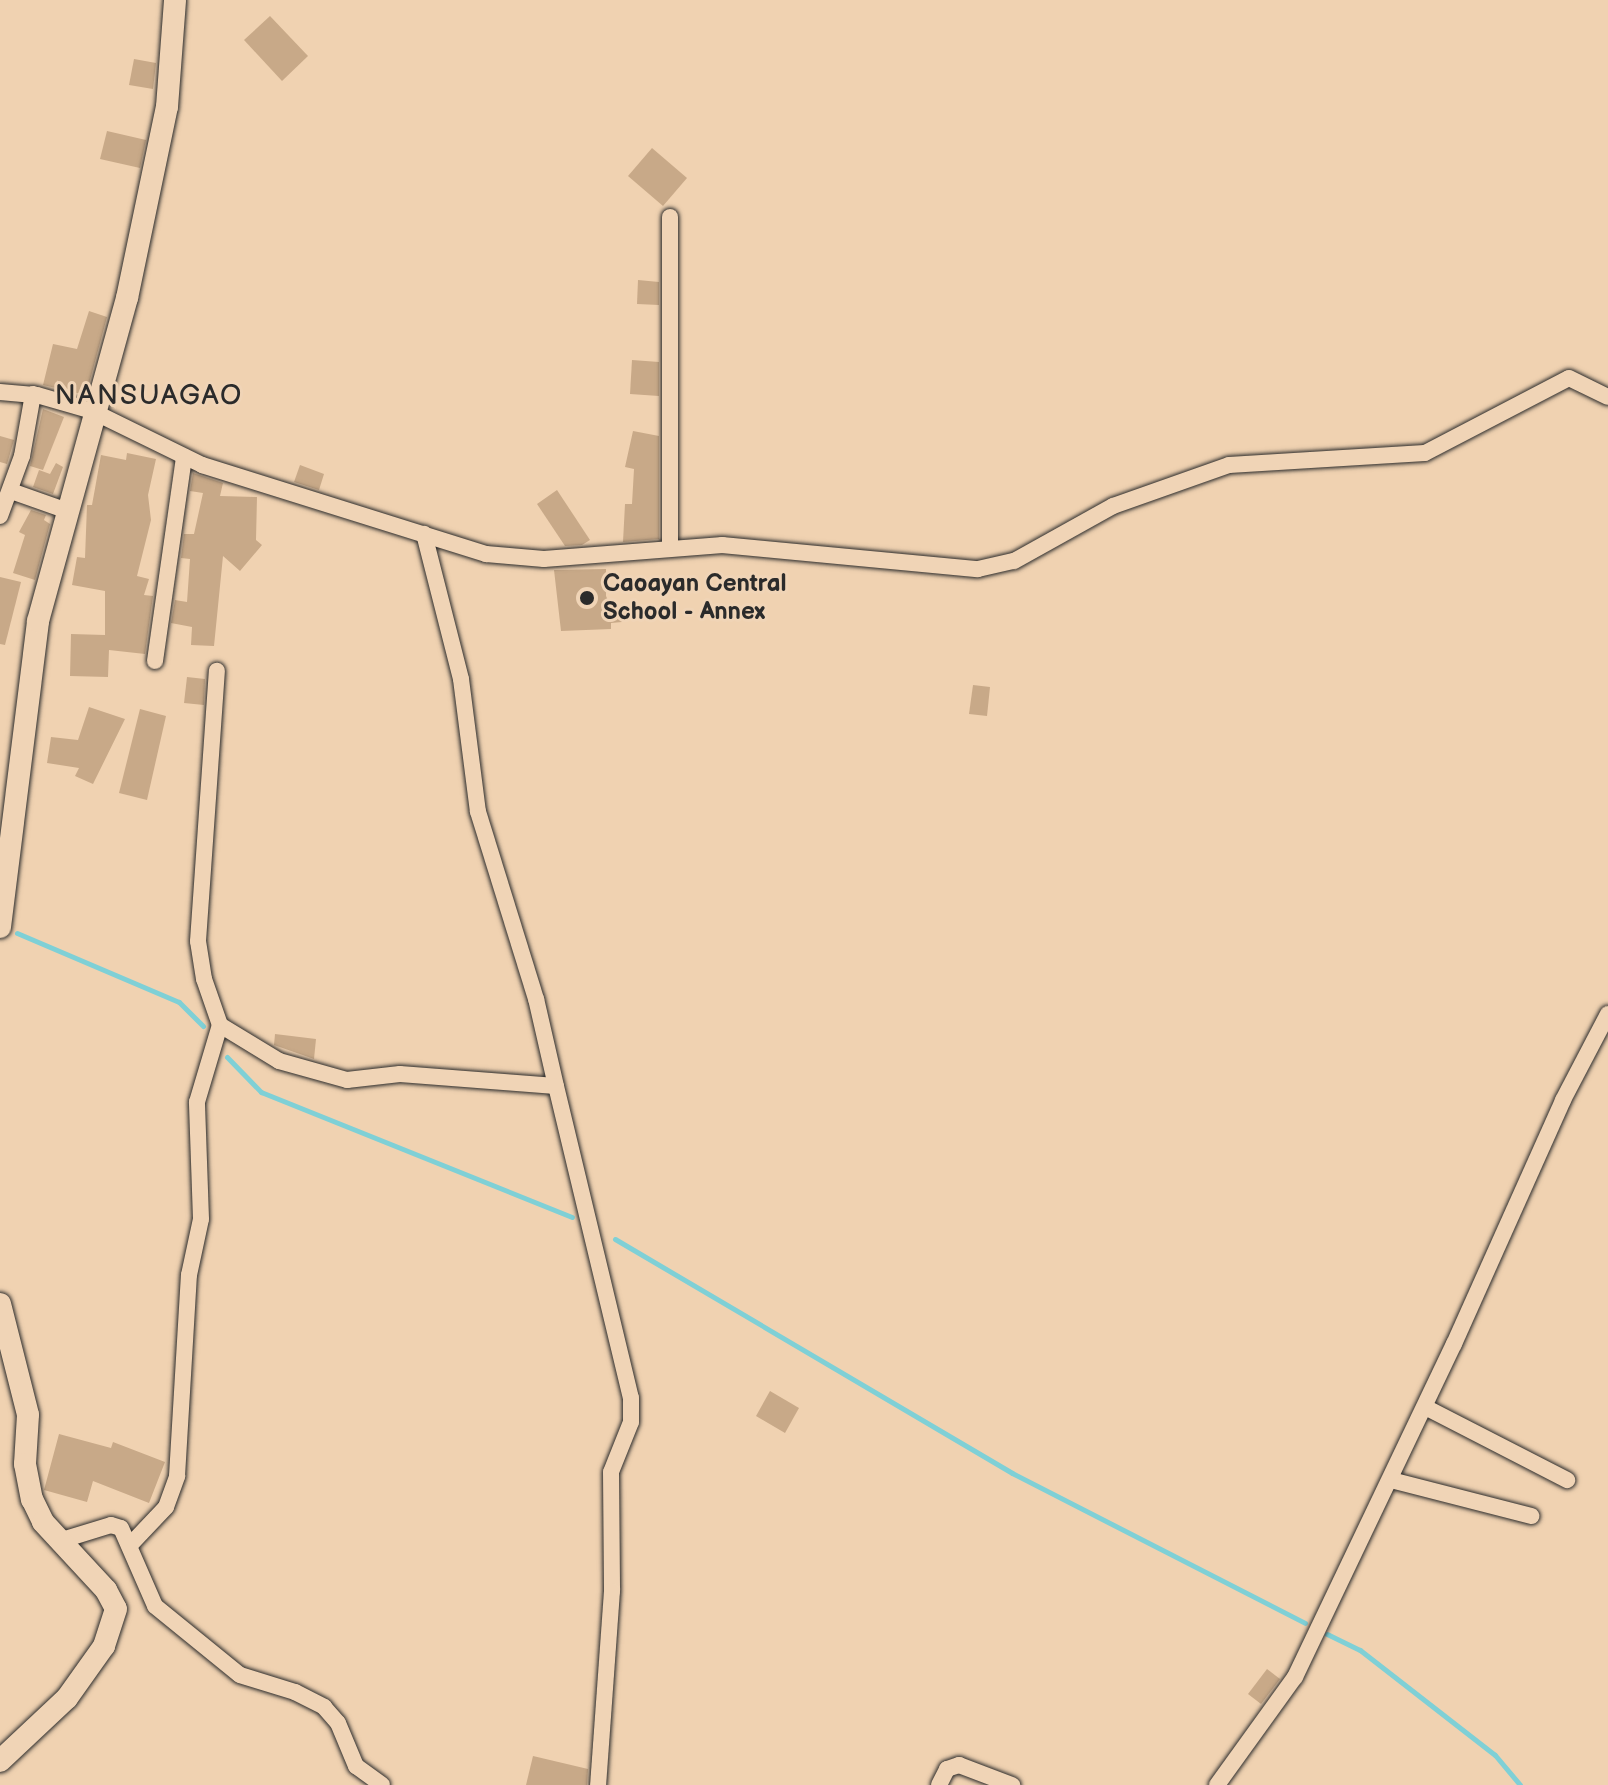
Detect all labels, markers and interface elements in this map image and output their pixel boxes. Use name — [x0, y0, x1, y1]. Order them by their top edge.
district label: NANSUAGAO — [55, 379, 243, 413]
place label: Caoayan Central School - Annex — [603, 570, 787, 626]
marker: Caoayan Central School - Annex — [578, 589, 596, 607]

